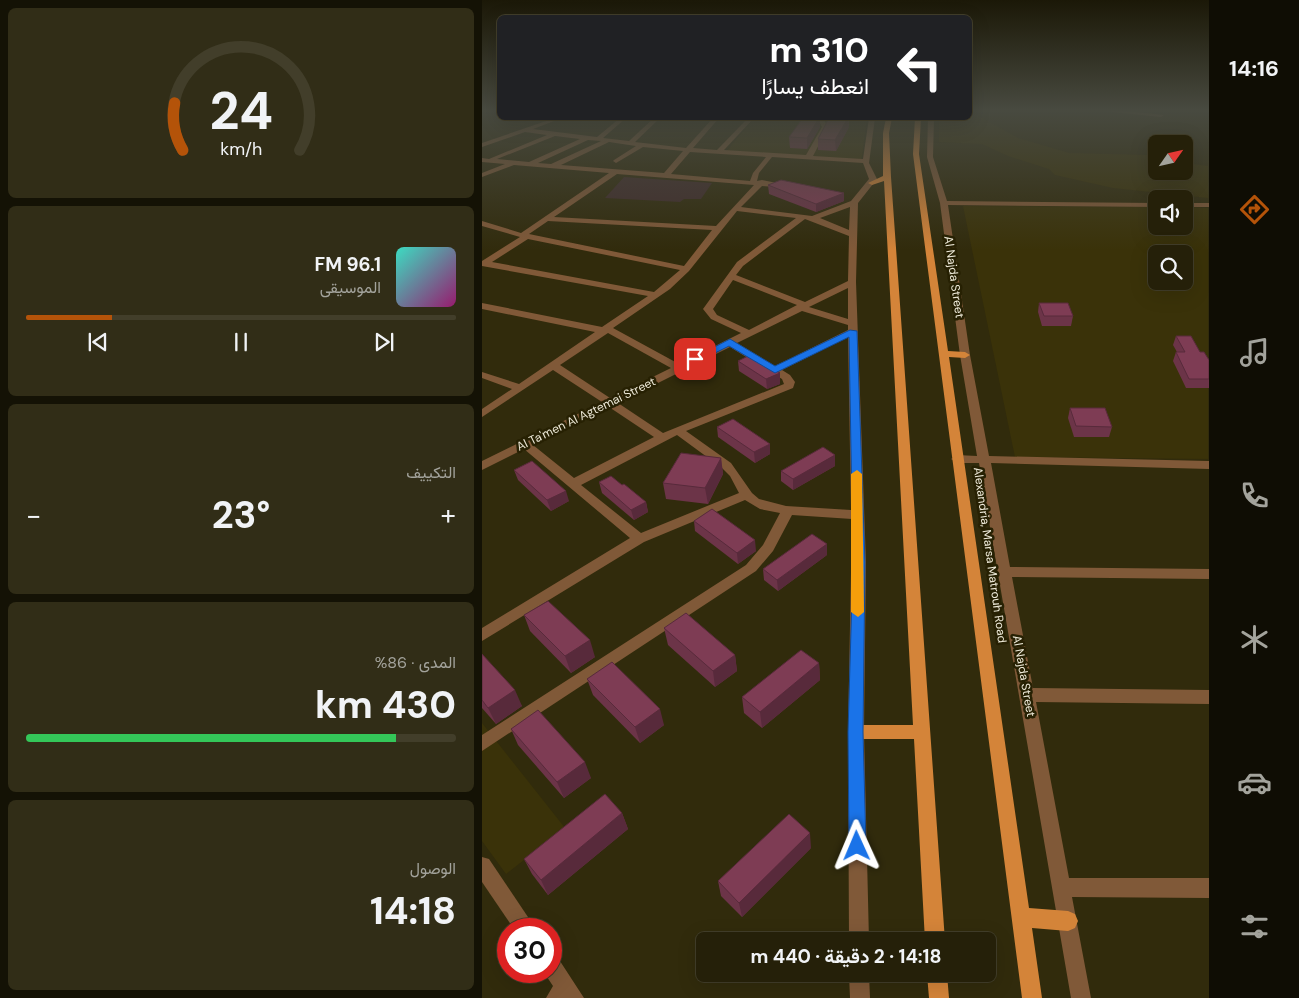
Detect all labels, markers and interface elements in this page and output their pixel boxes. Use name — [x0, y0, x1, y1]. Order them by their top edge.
text: 310 m — [770, 27, 869, 73]
icon: left — [887, 35, 952, 100]
text: 14:16 — [1229, 54, 1279, 83]
text: انعطف يسارًا — [762, 72, 869, 101]
text: 24 — [209, 77, 273, 145]
north arrow — [1148, 135, 1193, 180]
map controls — [1148, 135, 1193, 290]
text: km/h — [220, 137, 262, 161]
button: sound — [1148, 190, 1193, 235]
icon: directions — [1237, 192, 1272, 227]
street label: Al Najda Street — [940, 235, 968, 319]
button: search — [1148, 245, 1193, 290]
text: 96.1 FM — [315, 252, 381, 277]
text: الموسيقى — [320, 277, 381, 298]
icon: previous — [84, 328, 112, 356]
icon: pause — [227, 328, 255, 356]
icon: next — [370, 328, 398, 356]
icon: music — [1237, 335, 1272, 370]
pin — [674, 338, 716, 380]
icon: arrive — [681, 345, 709, 373]
street label: Al Ta'men Al Agtemai Street — [514, 373, 658, 455]
text: التكييف — [406, 462, 456, 483]
street label: Alexandria, Marsa Matrouh Road — [970, 466, 1010, 644]
icon: phone — [1237, 478, 1272, 513]
text: 23° — [212, 490, 270, 540]
text: − — [26, 497, 41, 534]
text: + — [441, 497, 456, 534]
icon: climate — [1237, 622, 1272, 657]
street label: Al Najda Street — [1009, 634, 1039, 718]
text: المدى · 86% — [375, 652, 456, 673]
text: 430 km — [315, 680, 456, 730]
icon: car — [1237, 765, 1272, 800]
position arrow — [830, 819, 882, 871]
text: الوصول — [410, 858, 456, 879]
text: 14:18 — [370, 886, 456, 936]
icon: filters — [1237, 909, 1272, 944]
speed limit sign: 30 — [497, 918, 562, 983]
text: 14:18 · 2 دقيقة · 440 m — [750, 944, 942, 969]

